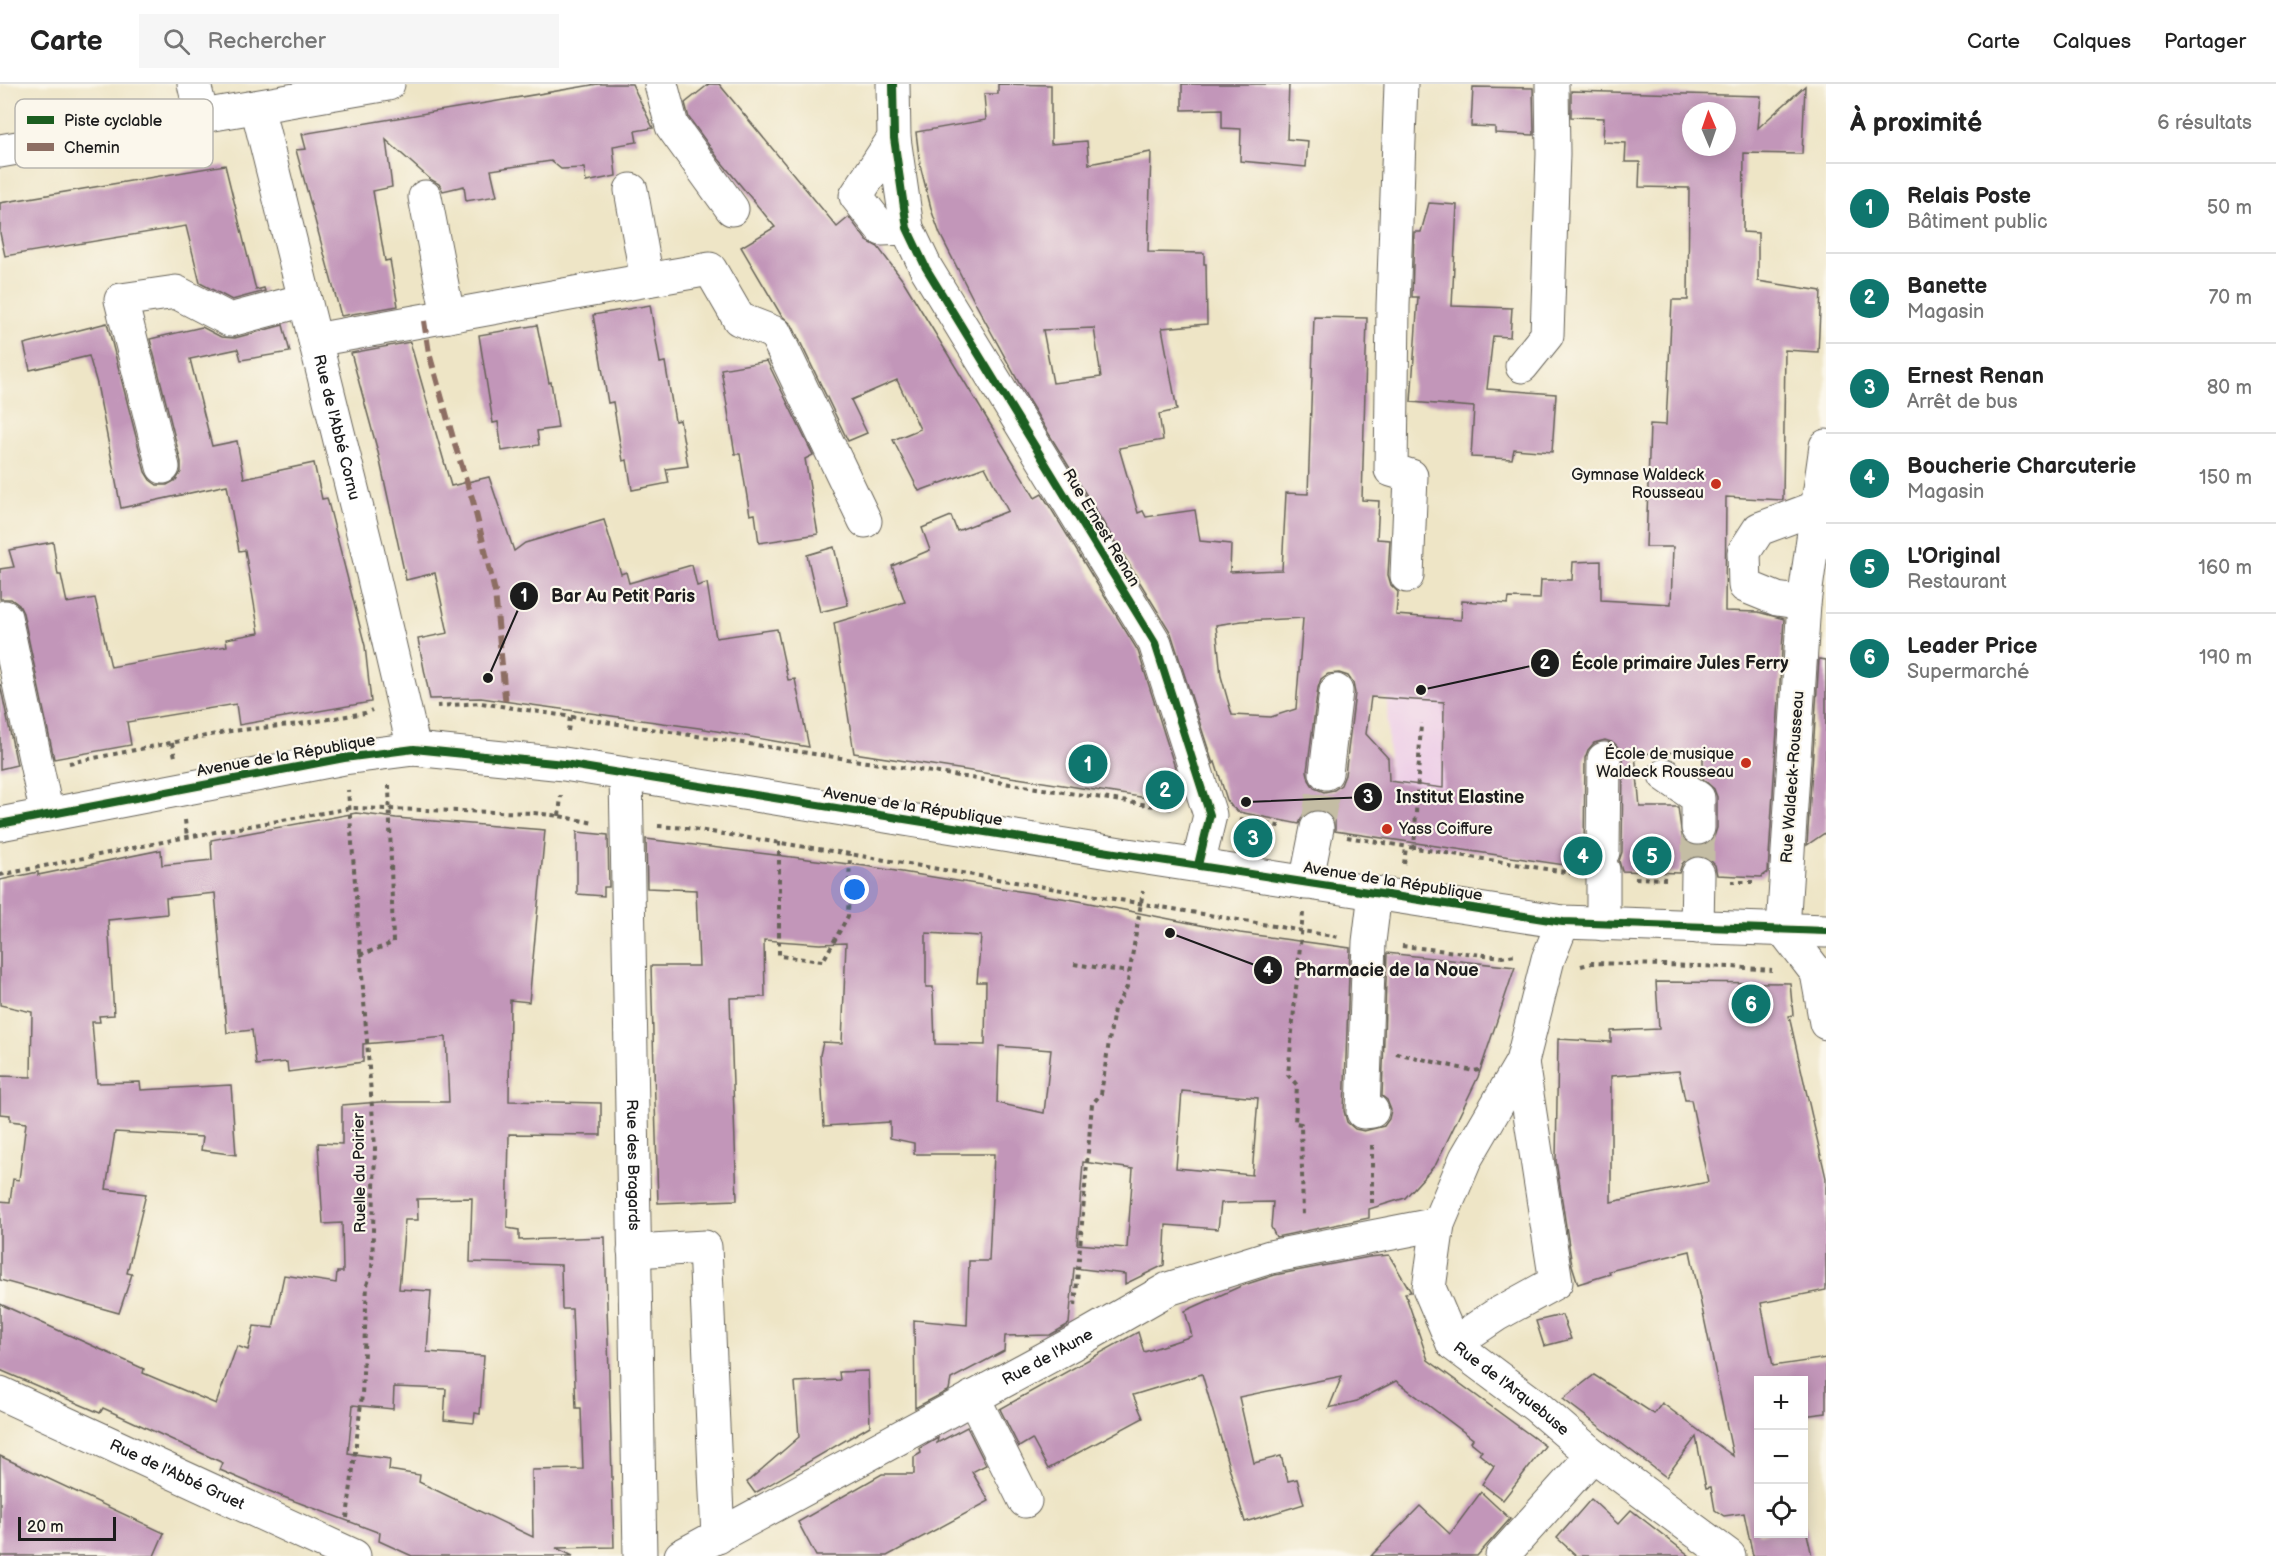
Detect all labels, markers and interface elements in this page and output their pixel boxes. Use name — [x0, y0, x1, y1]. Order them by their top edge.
search box — [139, 14, 559, 68]
text: Carte — [30, 25, 103, 58]
icon: search — [160, 25, 193, 58]
text: Rechercher — [208, 28, 326, 55]
text: Carte — [1967, 29, 2020, 54]
text: Calques — [2053, 29, 2131, 54]
text: Partager — [2164, 29, 2246, 54]
legend — [15, 99, 213, 168]
north arrow — [1682, 102, 1736, 156]
text: À proximité — [1850, 108, 1982, 139]
text: 6 résultats — [2157, 111, 2252, 135]
text: Piste cyclable — [64, 112, 163, 131]
text: Chemin — [64, 139, 120, 158]
text: Relais Poste — [1907, 183, 2031, 210]
text: 1 — [1865, 196, 1874, 220]
text: 50 m — [2207, 196, 2252, 220]
text: Bâtiment public — [1907, 210, 2048, 234]
text: Banette — [1907, 273, 1987, 300]
text: 2 — [1864, 286, 1875, 310]
text: 70 m — [2208, 286, 2252, 310]
text: Magasin — [1907, 300, 1984, 324]
street label: Rue de l'Abbé Cornu — [309, 353, 364, 502]
text: Ernest Renan — [1907, 363, 2044, 390]
text: 3 — [1864, 376, 1875, 400]
text: 80 m — [2207, 376, 2252, 400]
text: Arrêt de bus — [1907, 390, 2018, 414]
text: Boucherie Charcuterie — [1907, 453, 2136, 480]
street label: Rue Ernest Renan — [1058, 466, 1144, 590]
place label: Gymnase Waldeck Rousseau — [1571, 466, 1704, 503]
text: 4 — [1864, 466, 1875, 490]
text: 150 m — [2199, 466, 2252, 490]
marker: Gymnase Waldeck Rousseau — [1709, 477, 1723, 491]
text: Magasin — [1907, 480, 1984, 504]
text: L'Original — [1907, 543, 2001, 570]
text: 5 — [1864, 556, 1875, 580]
text: 160 m — [2198, 556, 2252, 580]
text: Restaurant — [1907, 570, 2007, 594]
callout: Bar Au Petit Paris — [509, 578, 707, 614]
text: 1 — [520, 586, 528, 607]
text: Bar Au Petit Paris — [551, 586, 695, 607]
text: Leader Price — [1907, 633, 2037, 660]
callout: École primaire Jules Ferry — [1530, 645, 1801, 681]
text: 6 — [1863, 646, 1876, 670]
text: 190 m — [2199, 646, 2252, 670]
text: École primaire Jules Ferry — [1571, 651, 1789, 674]
text: 2 — [1540, 653, 1551, 674]
text: Supermarché — [1907, 660, 2029, 684]
street label: Rue Waldeck-Rousseau — [1777, 690, 1809, 864]
street label: Avenue de la République — [195, 731, 377, 781]
pin: 1 — [1068, 742, 1108, 786]
place label: École de musique Waldeck Rousseau — [1596, 743, 1735, 782]
marker: École de musique Waldeck Rousseau — [1739, 756, 1753, 770]
pin: 2 — [1146, 768, 1184, 812]
callout: Institut Elastine — [1353, 779, 1536, 815]
street label: Avenue de la République — [822, 783, 1004, 831]
text: 3 — [1363, 787, 1373, 808]
text: Institut Elastine — [1396, 787, 1524, 808]
pin: 3 — [1234, 816, 1272, 861]
place label: Yass Coiffure — [1398, 820, 1493, 839]
marker: Yass Coiffure — [1380, 822, 1394, 836]
pin: 4 — [1564, 834, 1602, 878]
pin: 5 — [1632, 834, 1672, 878]
street label: Avenue de la République — [1302, 858, 1484, 906]
your location — [840, 875, 869, 904]
callout: Pharmacie de la Noue — [1253, 952, 1491, 988]
text: 4 — [1263, 960, 1274, 981]
text: Pharmacie de la Noue — [1295, 960, 1479, 981]
pin: 6 — [1732, 982, 1770, 1026]
street label: Rue des Bragards — [622, 1099, 644, 1231]
street label: Ruelle du Poirier — [349, 1113, 371, 1233]
street label: Rue de l'Aune — [999, 1324, 1097, 1390]
street label: Rue de l'Arquebuse — [1449, 1338, 1573, 1440]
map controls — [1754, 1376, 1808, 1538]
button: + — [1754, 1376, 1808, 1430]
button: − — [1754, 1430, 1808, 1484]
street label: Rue de l'Abbé Gruet — [107, 1435, 248, 1514]
button: locate — [1754, 1484, 1808, 1538]
scale bar — [18, 1514, 116, 1542]
text: 20 m — [27, 1518, 63, 1537]

